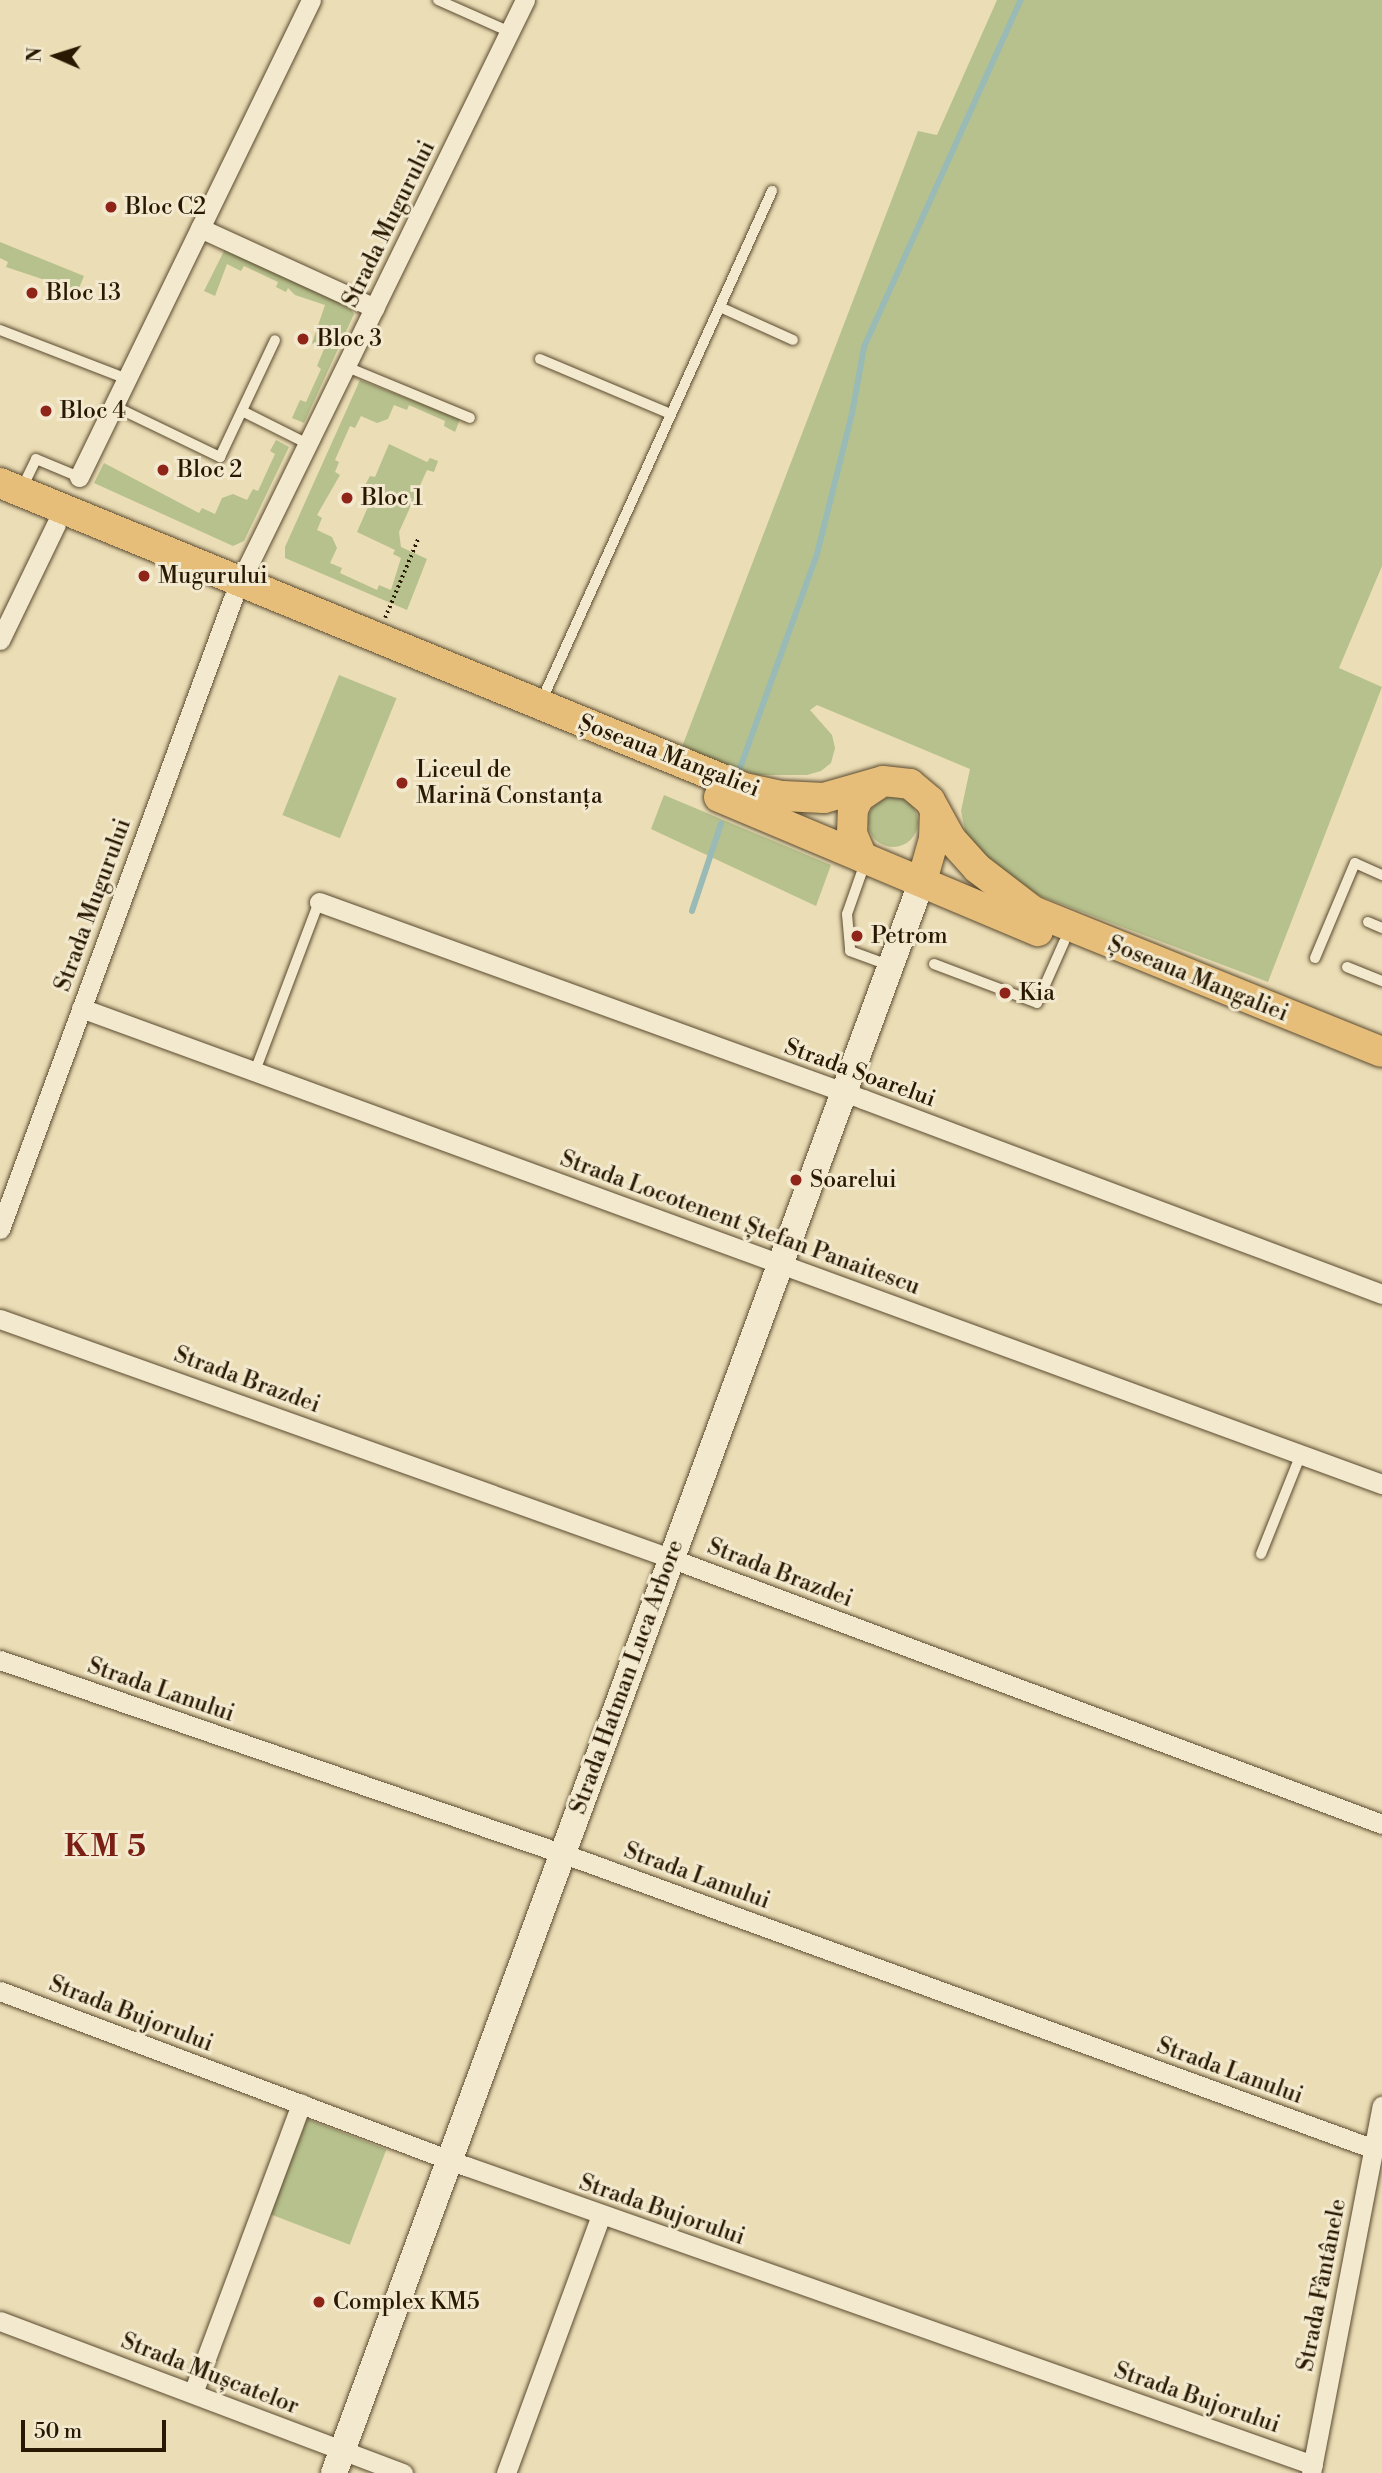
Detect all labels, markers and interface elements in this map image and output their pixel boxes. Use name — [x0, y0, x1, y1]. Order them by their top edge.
north arrow — [21, 21, 91, 91]
text: N — [23, 47, 47, 63]
street label: Strada Mugurului — [337, 136, 441, 312]
place label: Bloc C2 — [125, 193, 206, 221]
marker: Bloc C2 — [103, 199, 119, 215]
place label: Bloc 13 — [46, 279, 121, 307]
marker: Bloc 13 — [24, 285, 40, 301]
place label: Bloc 3 — [317, 325, 382, 353]
marker: Bloc 3 — [295, 331, 311, 347]
place label: Bloc 4 — [60, 397, 126, 425]
marker: Bloc 4 — [38, 403, 54, 419]
place label: Bloc 2 — [177, 456, 242, 484]
marker: Bloc 2 — [155, 462, 171, 478]
place label: Bloc 1 — [361, 484, 423, 512]
marker: Bloc 1 — [339, 490, 355, 506]
place label: Mugurului — [158, 562, 268, 590]
marker: Mugurului — [136, 568, 152, 584]
street label: Șoseaua Mangaliei — [575, 709, 763, 803]
place label: Liceul de Marină Constanța — [416, 756, 603, 810]
marker: Liceul de Marină Constanța — [394, 775, 410, 791]
street label: Strada Mugurului — [49, 815, 137, 995]
place label: Petrom — [871, 922, 948, 950]
marker: Petrom — [849, 928, 865, 944]
street label: Șoseaua Mangaliei — [1104, 930, 1292, 1028]
place label: Kia — [1019, 979, 1055, 1007]
marker: Kia — [997, 985, 1013, 1001]
street label: Strada Soarelui — [781, 1033, 939, 1113]
street label: Strada Locotenent Ștefan Panaitescu — [556, 1145, 924, 1301]
place label: Soarelui — [810, 1166, 897, 1194]
marker: Soarelui — [788, 1172, 804, 1188]
street label: Strada Brazdei — [170, 1341, 324, 1419]
street label: Strada Brazdei — [704, 1533, 856, 1613]
street label: Strada Hatman Luca Arbore — [564, 1536, 690, 1818]
street label: Strada Lanului — [84, 1652, 238, 1728]
district label: KM 5 — [65, 1829, 147, 1865]
street label: Strada Lanului — [620, 1837, 774, 1915]
street label: Strada Bujorului — [45, 1970, 217, 2058]
street label: Strada Lanului — [1153, 2032, 1307, 2110]
street label: Strada Bujorului — [576, 2169, 748, 2251]
street label: Strada Fântânele — [1292, 2196, 1352, 2374]
place label: Complex KM5 — [333, 2288, 480, 2316]
marker: Complex KM5 — [311, 2294, 327, 2310]
street label: Strada Mușcatelor — [117, 2327, 303, 2421]
street label: Strada Bujorului — [1111, 2357, 1283, 2439]
scale bar — [24, 2406, 170, 2450]
text: 50 m — [34, 2419, 82, 2445]

